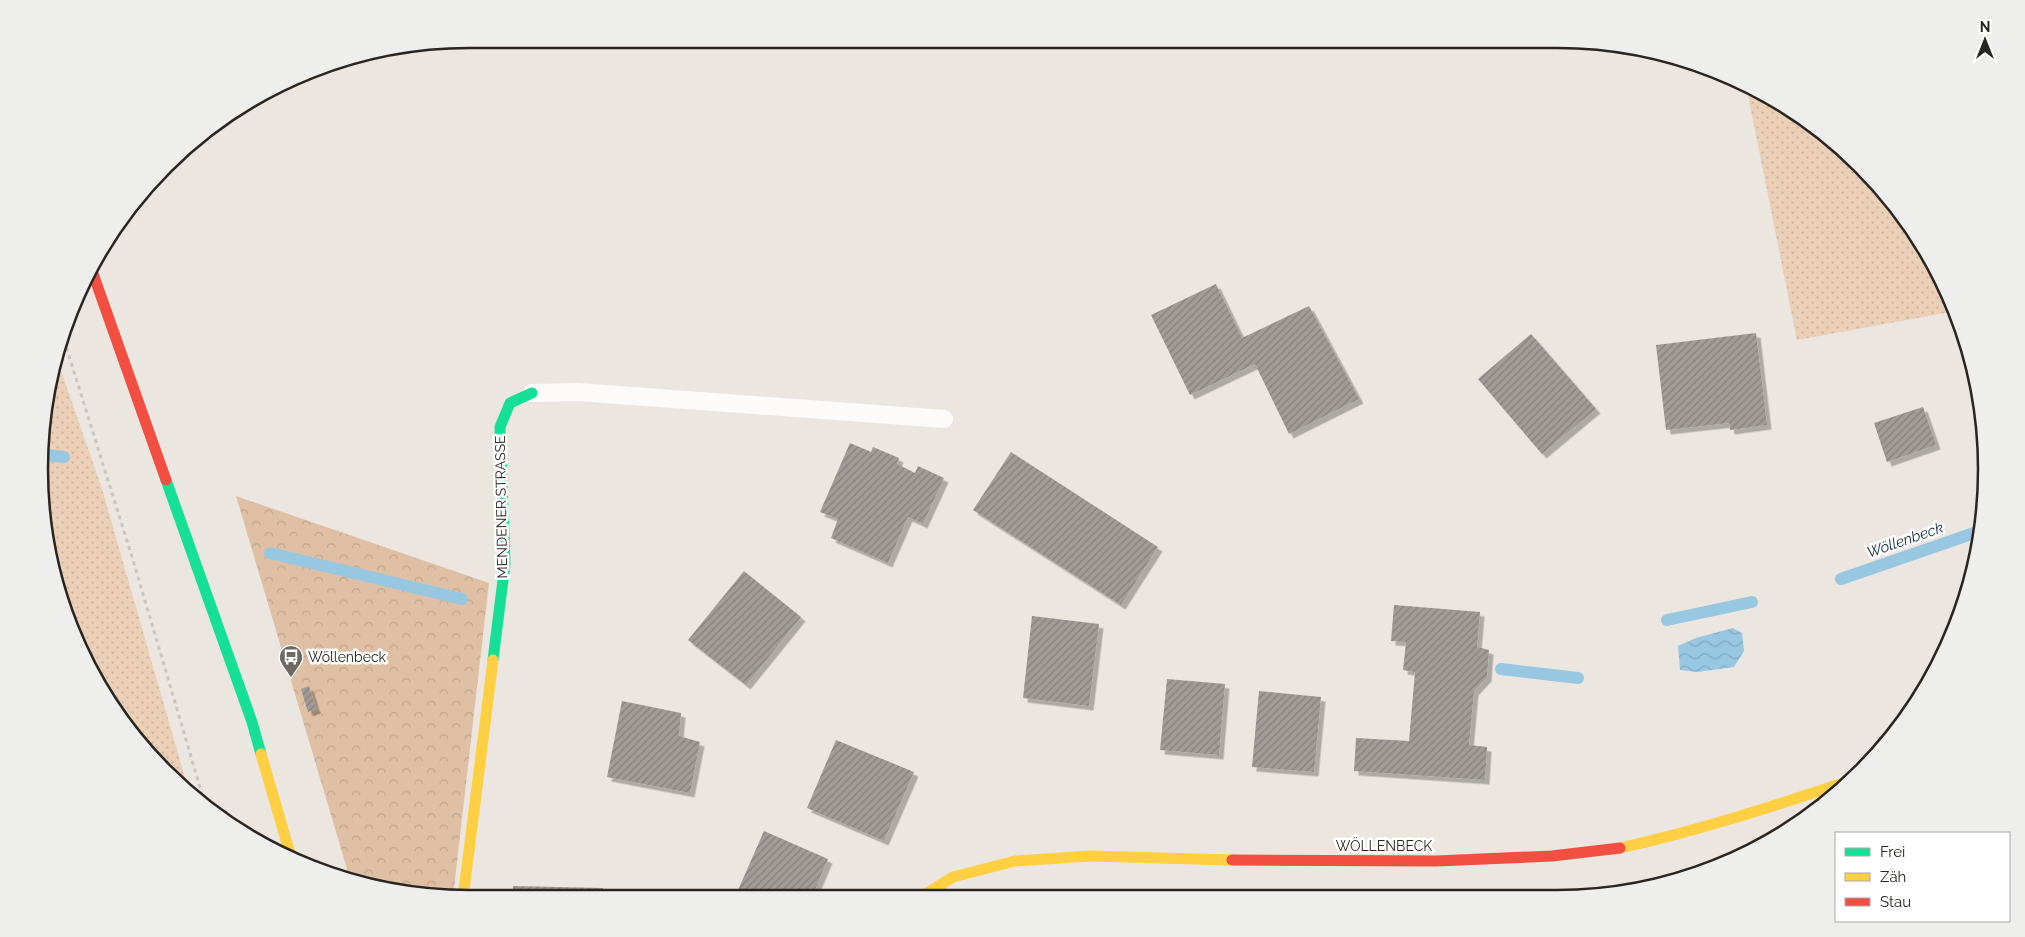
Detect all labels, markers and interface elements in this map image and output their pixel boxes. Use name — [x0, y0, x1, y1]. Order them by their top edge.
north arrow — [1960, 15, 2010, 65]
text: N — [1980, 19, 1990, 35]
street label: MENDENER STRASSE — [492, 435, 510, 579]
water label: Wöllenbeck — [1864, 519, 1946, 561]
bus stop icon: Wöllenbeck — [278, 644, 304, 678]
place label: Wöllenbeck — [308, 649, 387, 665]
legend — [1835, 832, 2010, 922]
street label: WÖLLENBECK — [1336, 836, 1432, 854]
text: Frei — [1880, 843, 1905, 861]
text: Zäh — [1880, 868, 1906, 886]
text: Stau — [1880, 893, 1911, 911]

